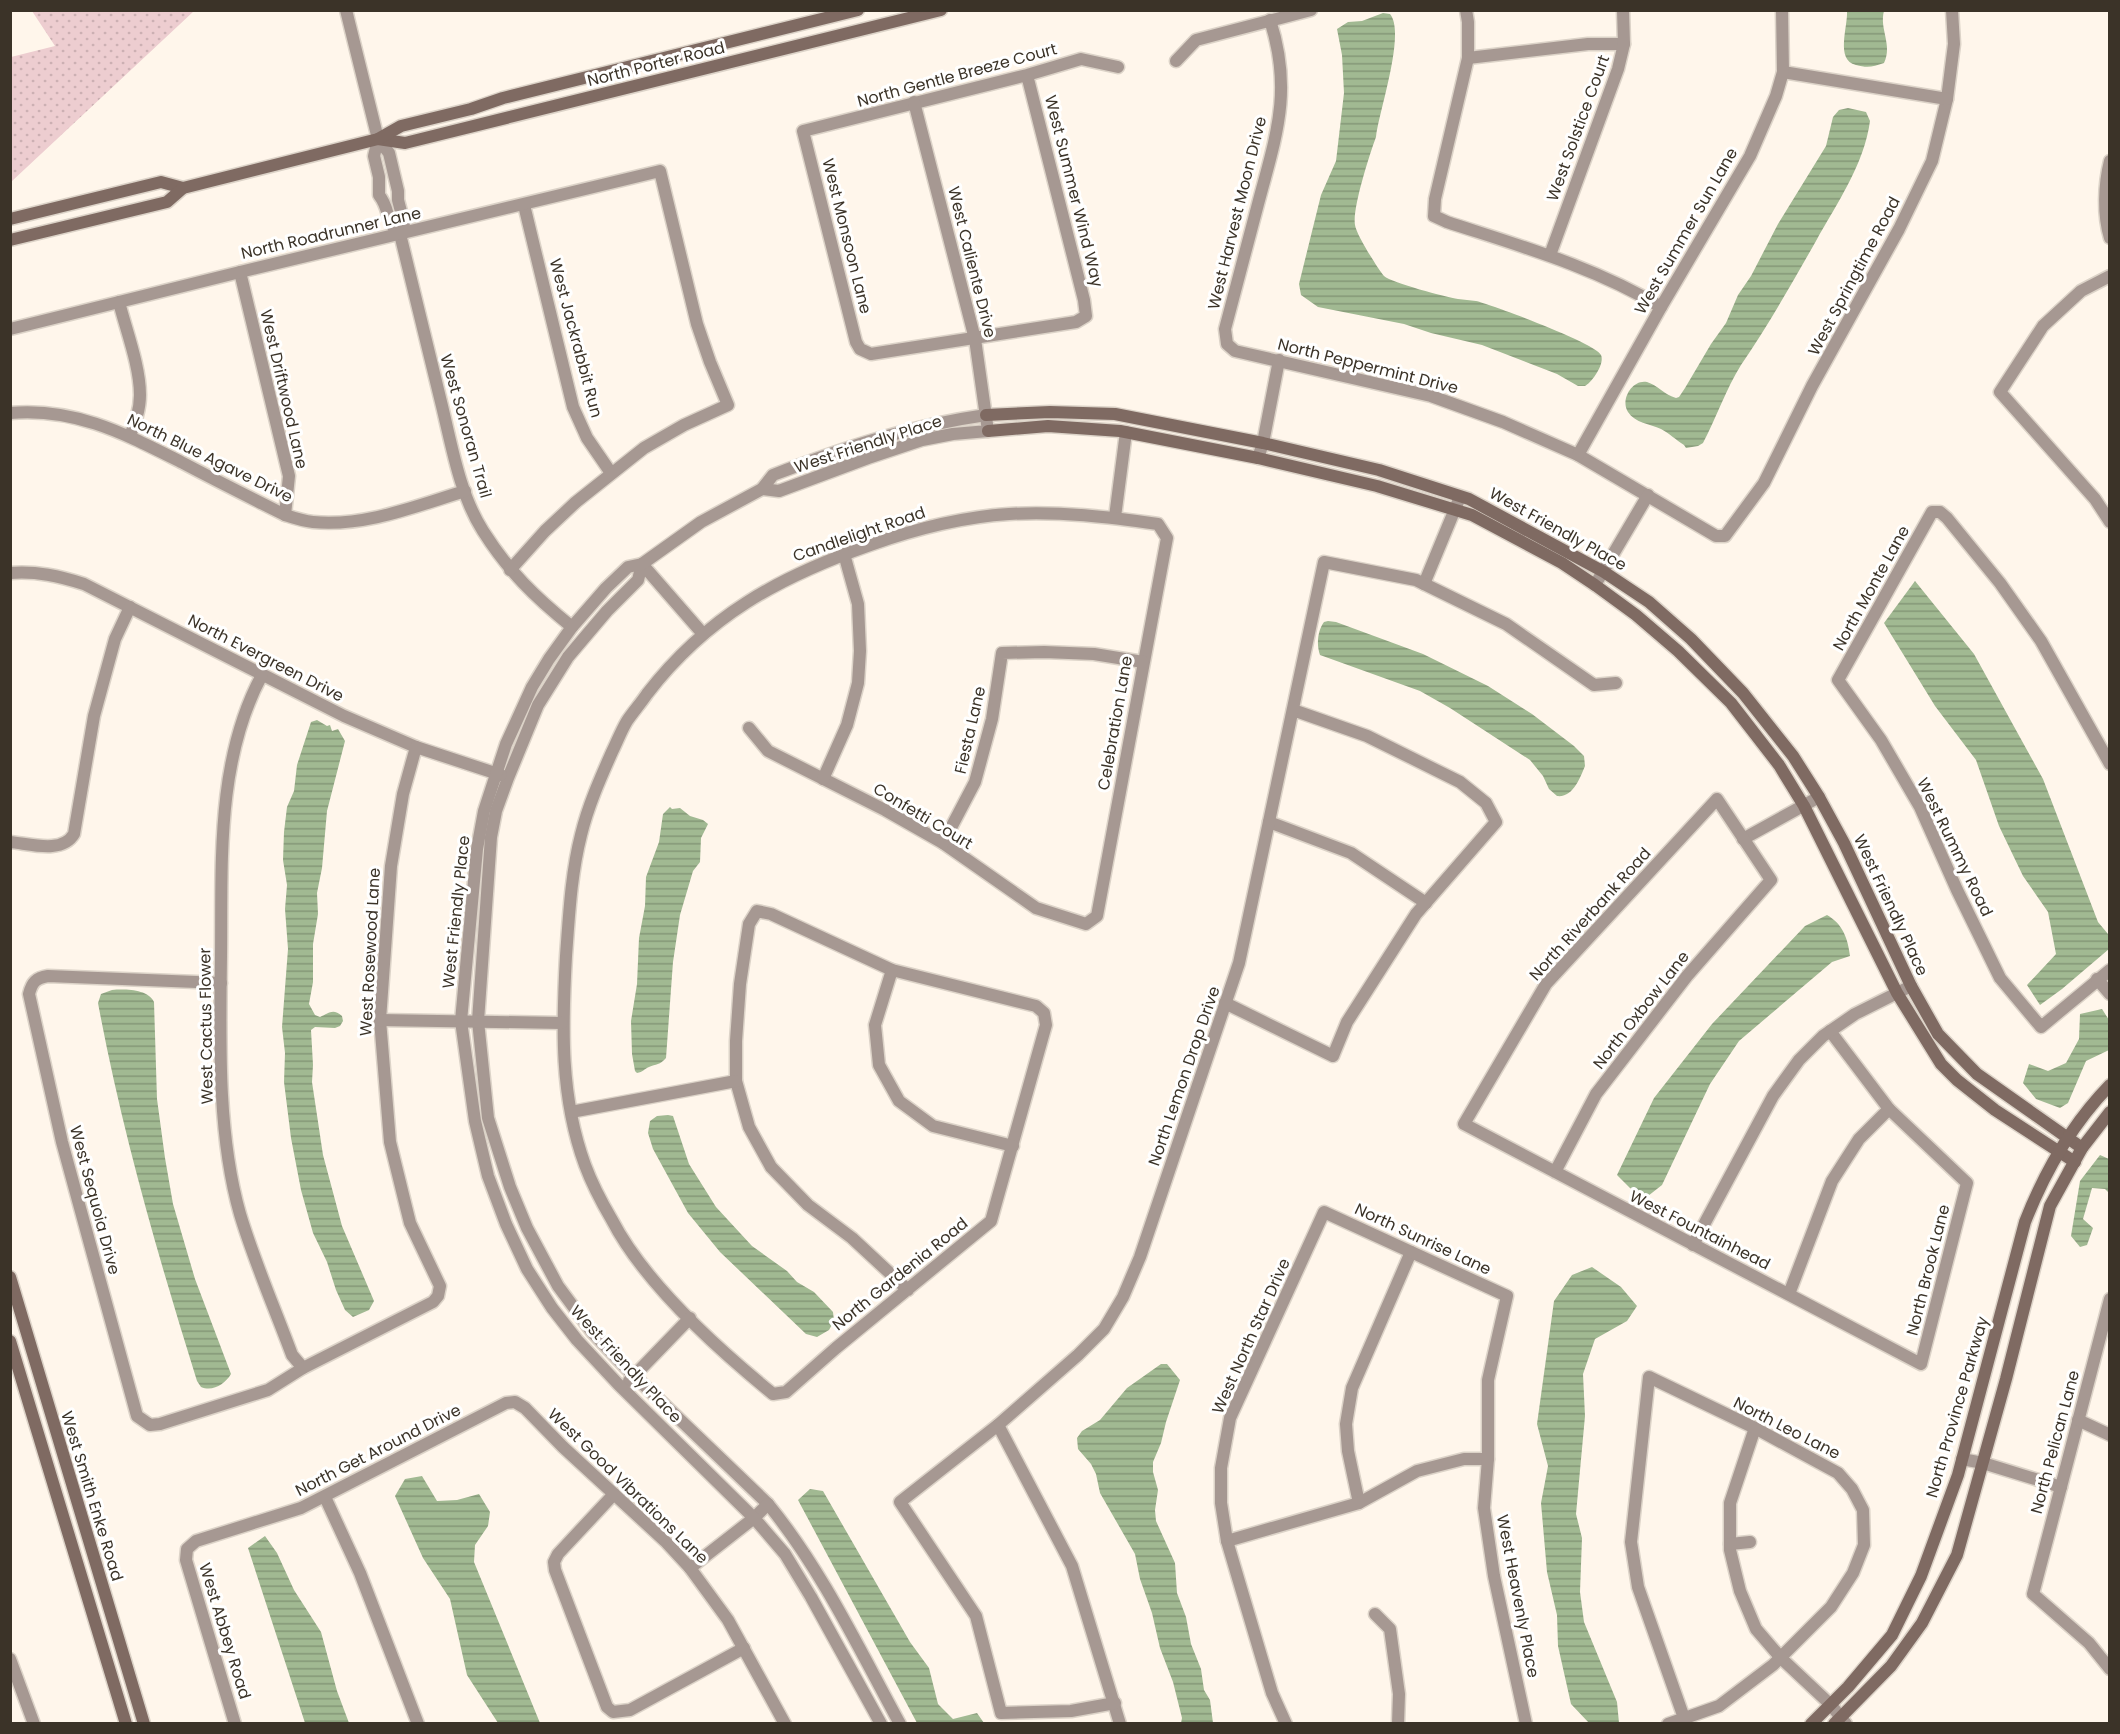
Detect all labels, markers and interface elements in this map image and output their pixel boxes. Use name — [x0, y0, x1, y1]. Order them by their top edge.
street label: North Porter Road — [585, 36, 727, 92]
street label: North Gentle Breeze Court — [854, 37, 1060, 113]
street label: West Solstice Court — [1541, 51, 1615, 204]
street label: West Summer Wind Way — [1039, 93, 1109, 289]
street label: West Harvest Moon Drive — [1202, 114, 1272, 312]
street label: West Summer Sun Lane — [1629, 143, 1743, 318]
street label: West Monsoon Lane — [817, 156, 877, 316]
street label: West Caliente Drive — [942, 184, 1002, 340]
street label: West Springtime Road — [1802, 192, 1906, 360]
street label: North Roadrunner Lane — [239, 201, 423, 265]
street label: West Jackrabbit Run — [544, 256, 608, 420]
street label: West Driftwood Lane — [254, 307, 314, 471]
street label: North Peppermint Drive — [1275, 332, 1461, 400]
street label: West Sonoran Trail — [434, 351, 498, 501]
street label: North Blue Agave Drive — [123, 408, 297, 508]
street label: West Friendly Place — [791, 409, 945, 479]
street label: West Friendly Place — [1485, 482, 1631, 576]
street label: Candlelight Road — [790, 501, 928, 567]
street label: North Monte Lane — [1827, 521, 1915, 655]
street label: North Evergreen Drive — [184, 609, 348, 707]
street label: Celebration Lane — [1092, 654, 1138, 792]
street label: Fiesta Lane — [949, 684, 991, 776]
street label: West Rummy Road — [1911, 774, 1999, 920]
street label: Confetti Court — [869, 777, 977, 855]
street label: West Friendly Place — [1848, 830, 1934, 980]
street label: West Friendly Place — [437, 834, 475, 990]
street label: North Riverbank Road — [1524, 842, 1656, 986]
street label: West Rosewood Lane — [354, 867, 386, 1037]
street label: North Oxbow Lane — [1587, 946, 1695, 1074]
street label: West Cactus Flower — [193, 947, 219, 1105]
street label: North Lemon Drop Drive — [1142, 983, 1226, 1169]
street label: West Sequoia Drive — [64, 1123, 126, 1277]
street label: West Fountainhead — [1626, 1184, 1774, 1276]
street label: North Sunrise Lane — [1351, 1197, 1495, 1281]
street label: North Brook Lane — [1901, 1202, 1955, 1338]
street label: North Gardenia Road — [827, 1212, 973, 1336]
street label: West North Star Drive — [1206, 1254, 1296, 1417]
street label: West Friendly Place — [565, 1300, 687, 1428]
street label: North Province Parkway — [1920, 1314, 1994, 1500]
street label: North Pelican Lane — [2025, 1368, 2085, 1516]
street label: North Leo Lane — [1730, 1391, 1844, 1465]
street label: North Get Around Drive — [291, 1398, 465, 1502]
street label: West Good Vibrations Lane — [543, 1403, 713, 1569]
street label: West Smith Enke Road — [55, 1408, 129, 1584]
street label: West Heavenly Place — [1491, 1512, 1545, 1680]
street label: West Abbey Road — [193, 1560, 257, 1702]

